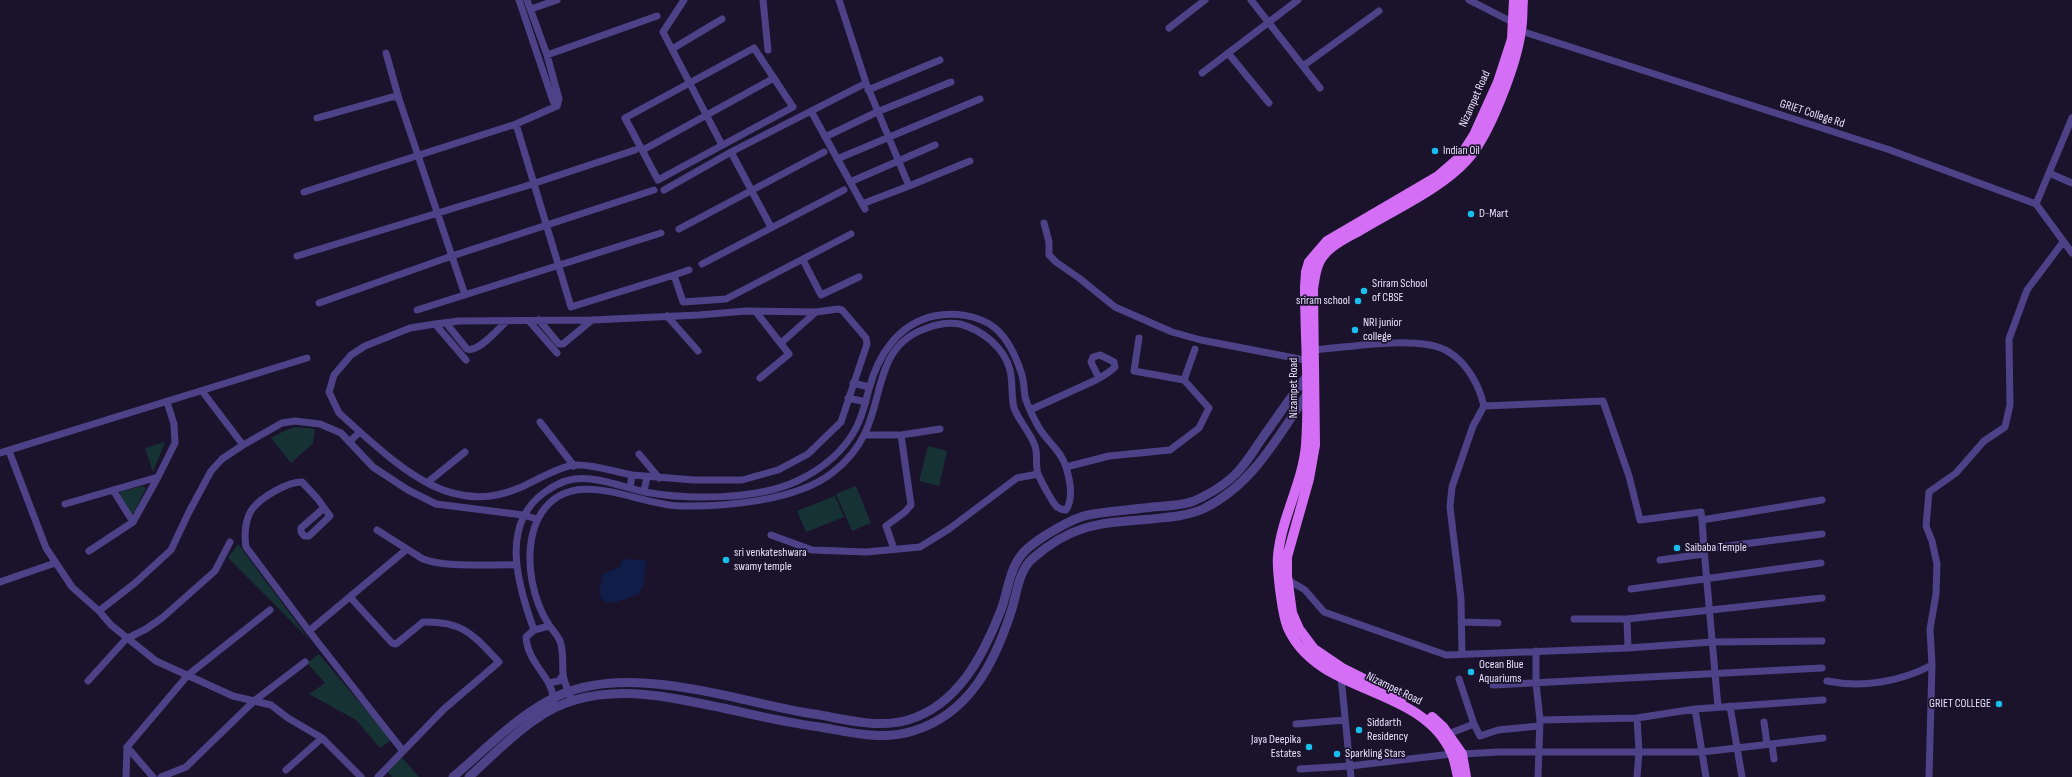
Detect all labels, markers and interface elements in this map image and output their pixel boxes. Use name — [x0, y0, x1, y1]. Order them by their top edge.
street label: Nizampet Road — [1456, 69, 1494, 129]
street label: GRIET College Rd — [1778, 97, 1846, 131]
place label: Indian Oil — [1443, 144, 1480, 158]
marker: Indian Oil — [1430, 146, 1440, 156]
place label: D-Mart — [1479, 207, 1508, 221]
marker: D-Mart — [1466, 209, 1476, 219]
place label: Sriram School of CBSE — [1372, 277, 1428, 305]
marker: Sriram School of CBSE — [1359, 286, 1369, 296]
place label: sriram school — [1296, 294, 1350, 308]
marker: sriram school — [1353, 296, 1363, 306]
place label: NRI junior college — [1363, 316, 1402, 344]
marker: NRI junior college — [1350, 325, 1360, 335]
street label: Nizampet Road — [1287, 358, 1301, 418]
place label: Saibaba Temple — [1685, 541, 1747, 555]
marker: Saibaba Temple — [1672, 543, 1682, 553]
place label: sri venkateshwara swamy temple — [734, 546, 807, 574]
marker: sri venkateshwara swamy temple — [721, 555, 731, 565]
place label: Ocean Blue Aquariums — [1479, 658, 1524, 686]
marker: Ocean Blue Aquariums — [1466, 667, 1476, 677]
street label: Nizampet Road — [1364, 669, 1424, 709]
place label: GRIET COLLEGE — [1929, 697, 1991, 711]
marker: GRIET COLLEGE — [1994, 699, 2004, 709]
place label: Siddarth Residency — [1367, 716, 1408, 744]
marker: Siddarth Residency — [1354, 725, 1364, 735]
place label: Jaya Deepika Estates — [1251, 733, 1301, 761]
marker: Jaya Deepika Estates — [1304, 742, 1314, 752]
place label: Sparkling Stars — [1345, 747, 1405, 761]
marker: Sparkling Stars — [1332, 749, 1342, 759]

